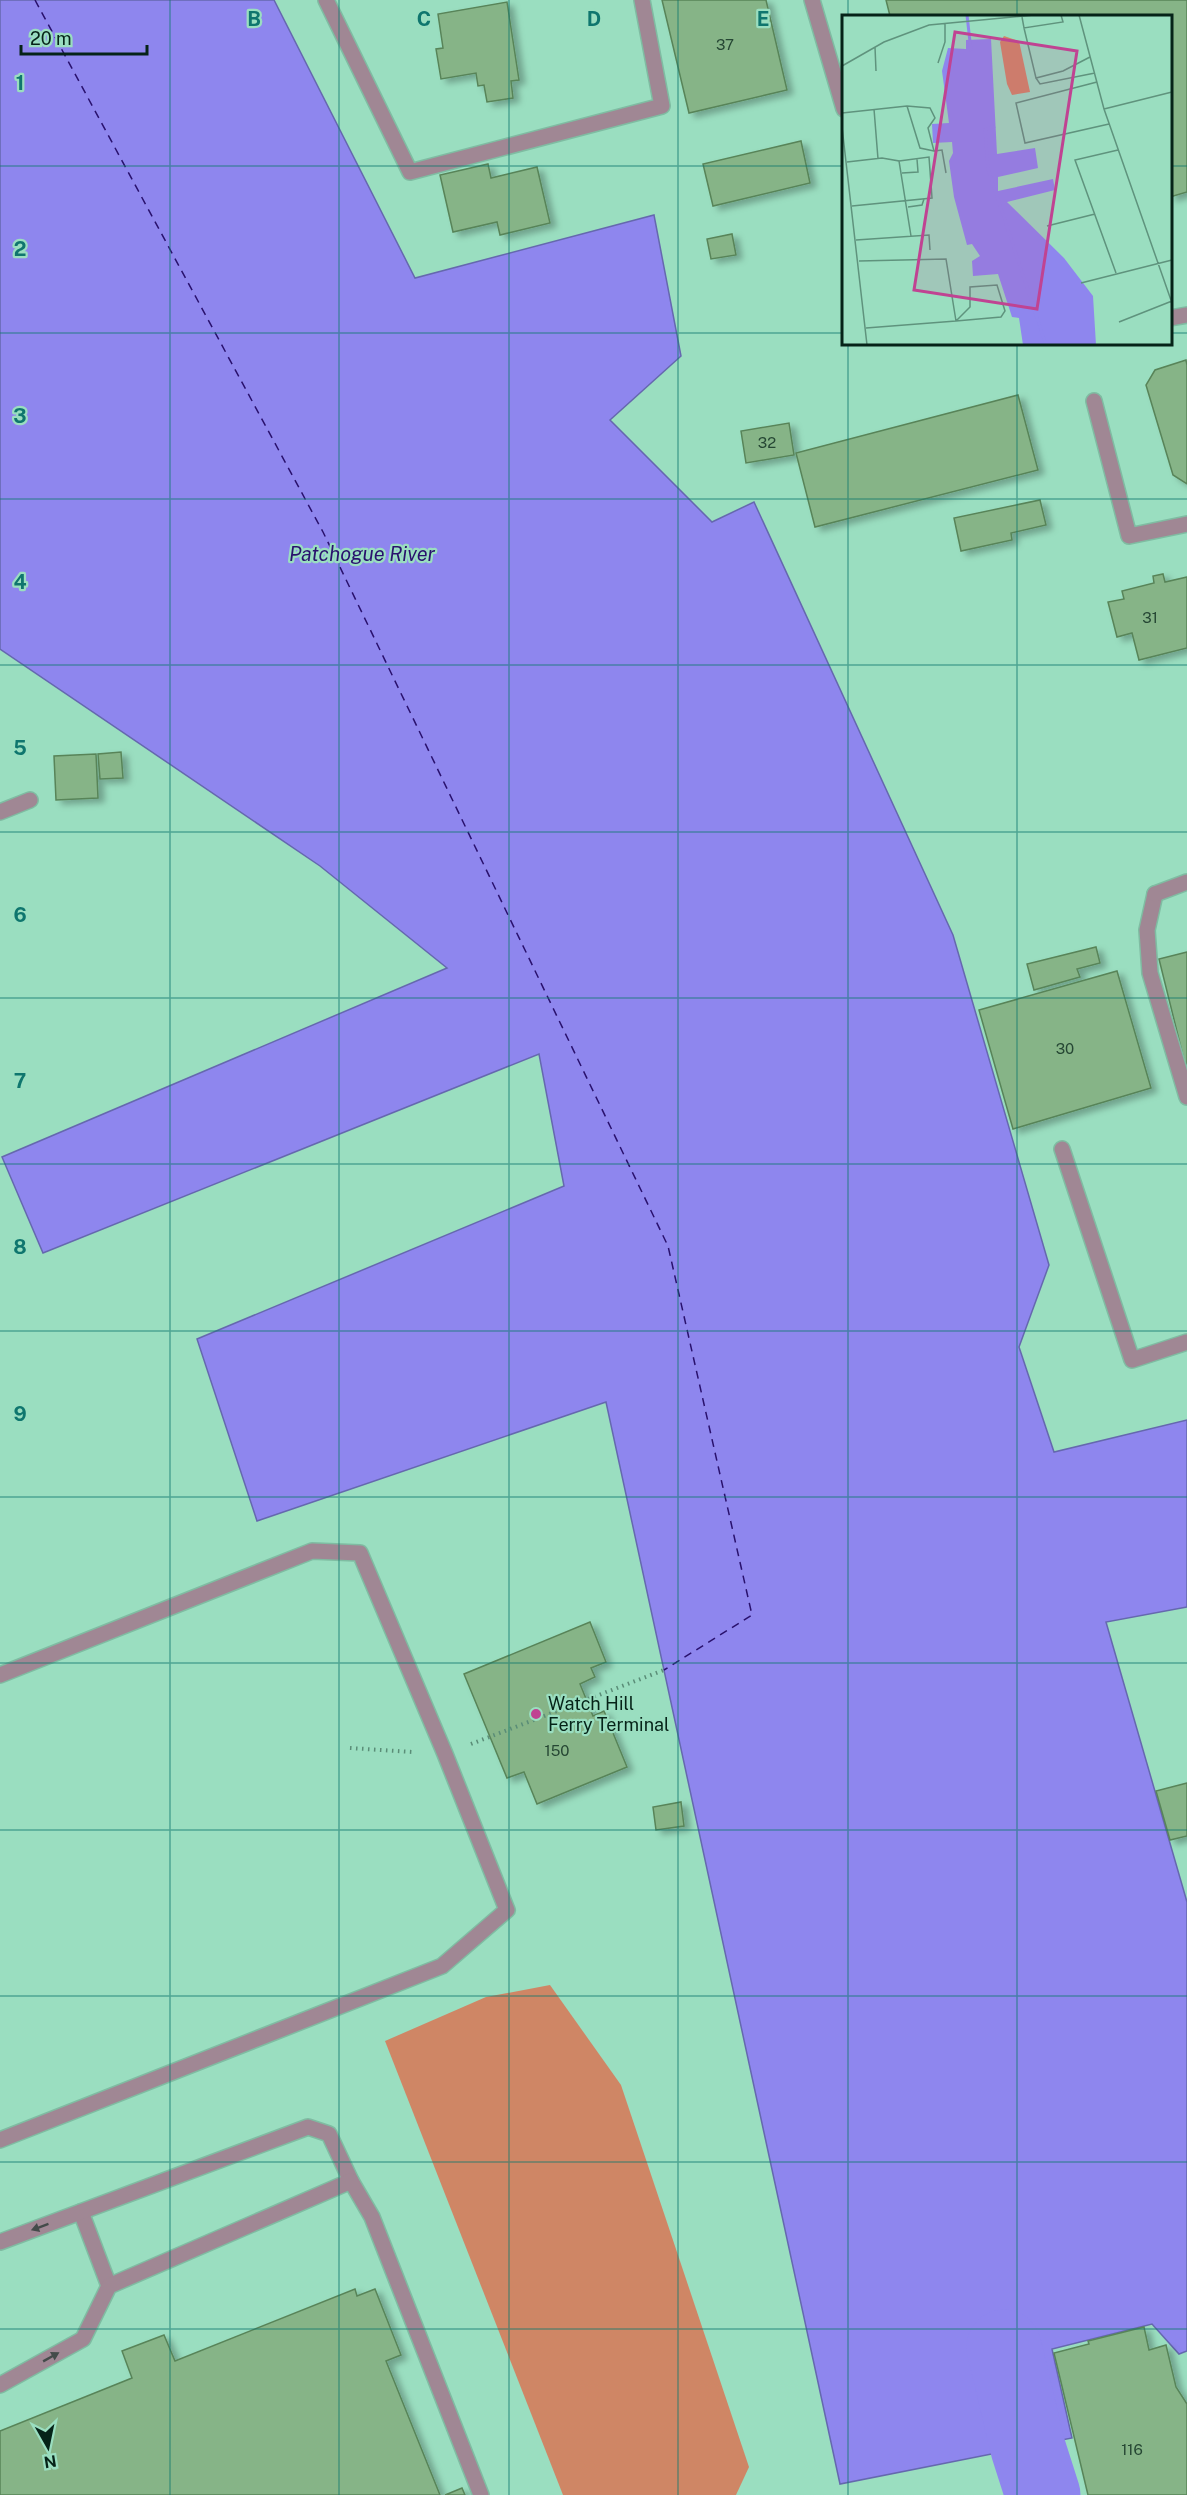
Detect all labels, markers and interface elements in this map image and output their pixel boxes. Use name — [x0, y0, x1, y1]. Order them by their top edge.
text: B — [247, 7, 261, 31]
text: C — [417, 7, 431, 31]
text: D — [587, 7, 601, 31]
text: E — [757, 7, 769, 31]
inset map — [842, 15, 1172, 345]
scale bar — [21, 18, 147, 56]
text: 20 m — [30, 28, 72, 49]
house number: 37 — [716, 36, 734, 53]
text: 1 — [16, 71, 24, 95]
text: 2 — [14, 237, 26, 261]
text: 3 — [13, 404, 27, 428]
house number: 32 — [758, 434, 776, 451]
water label: Patchogue River — [289, 542, 436, 566]
text: 4 — [13, 570, 27, 594]
house number: 31 — [1142, 609, 1158, 626]
text: 5 — [13, 736, 27, 760]
text: 6 — [13, 903, 27, 927]
house number: 30 — [1056, 1040, 1074, 1057]
text: 7 — [14, 1069, 26, 1093]
text: 8 — [13, 1235, 27, 1259]
text: 9 — [13, 1402, 27, 1426]
place label: Watch Hill Ferry Terminal — [548, 1693, 669, 1735]
marker: Watch Hill Ferry Terminal — [529, 1707, 543, 1721]
house number: 150 — [545, 1742, 569, 1759]
one-way arrow — [31, 2222, 49, 2232]
one-way arrow — [43, 2351, 59, 2362]
north arrow — [18, 2417, 78, 2477]
house number: 116 — [1121, 2441, 1143, 2458]
text: N — [43, 2451, 58, 2472]

